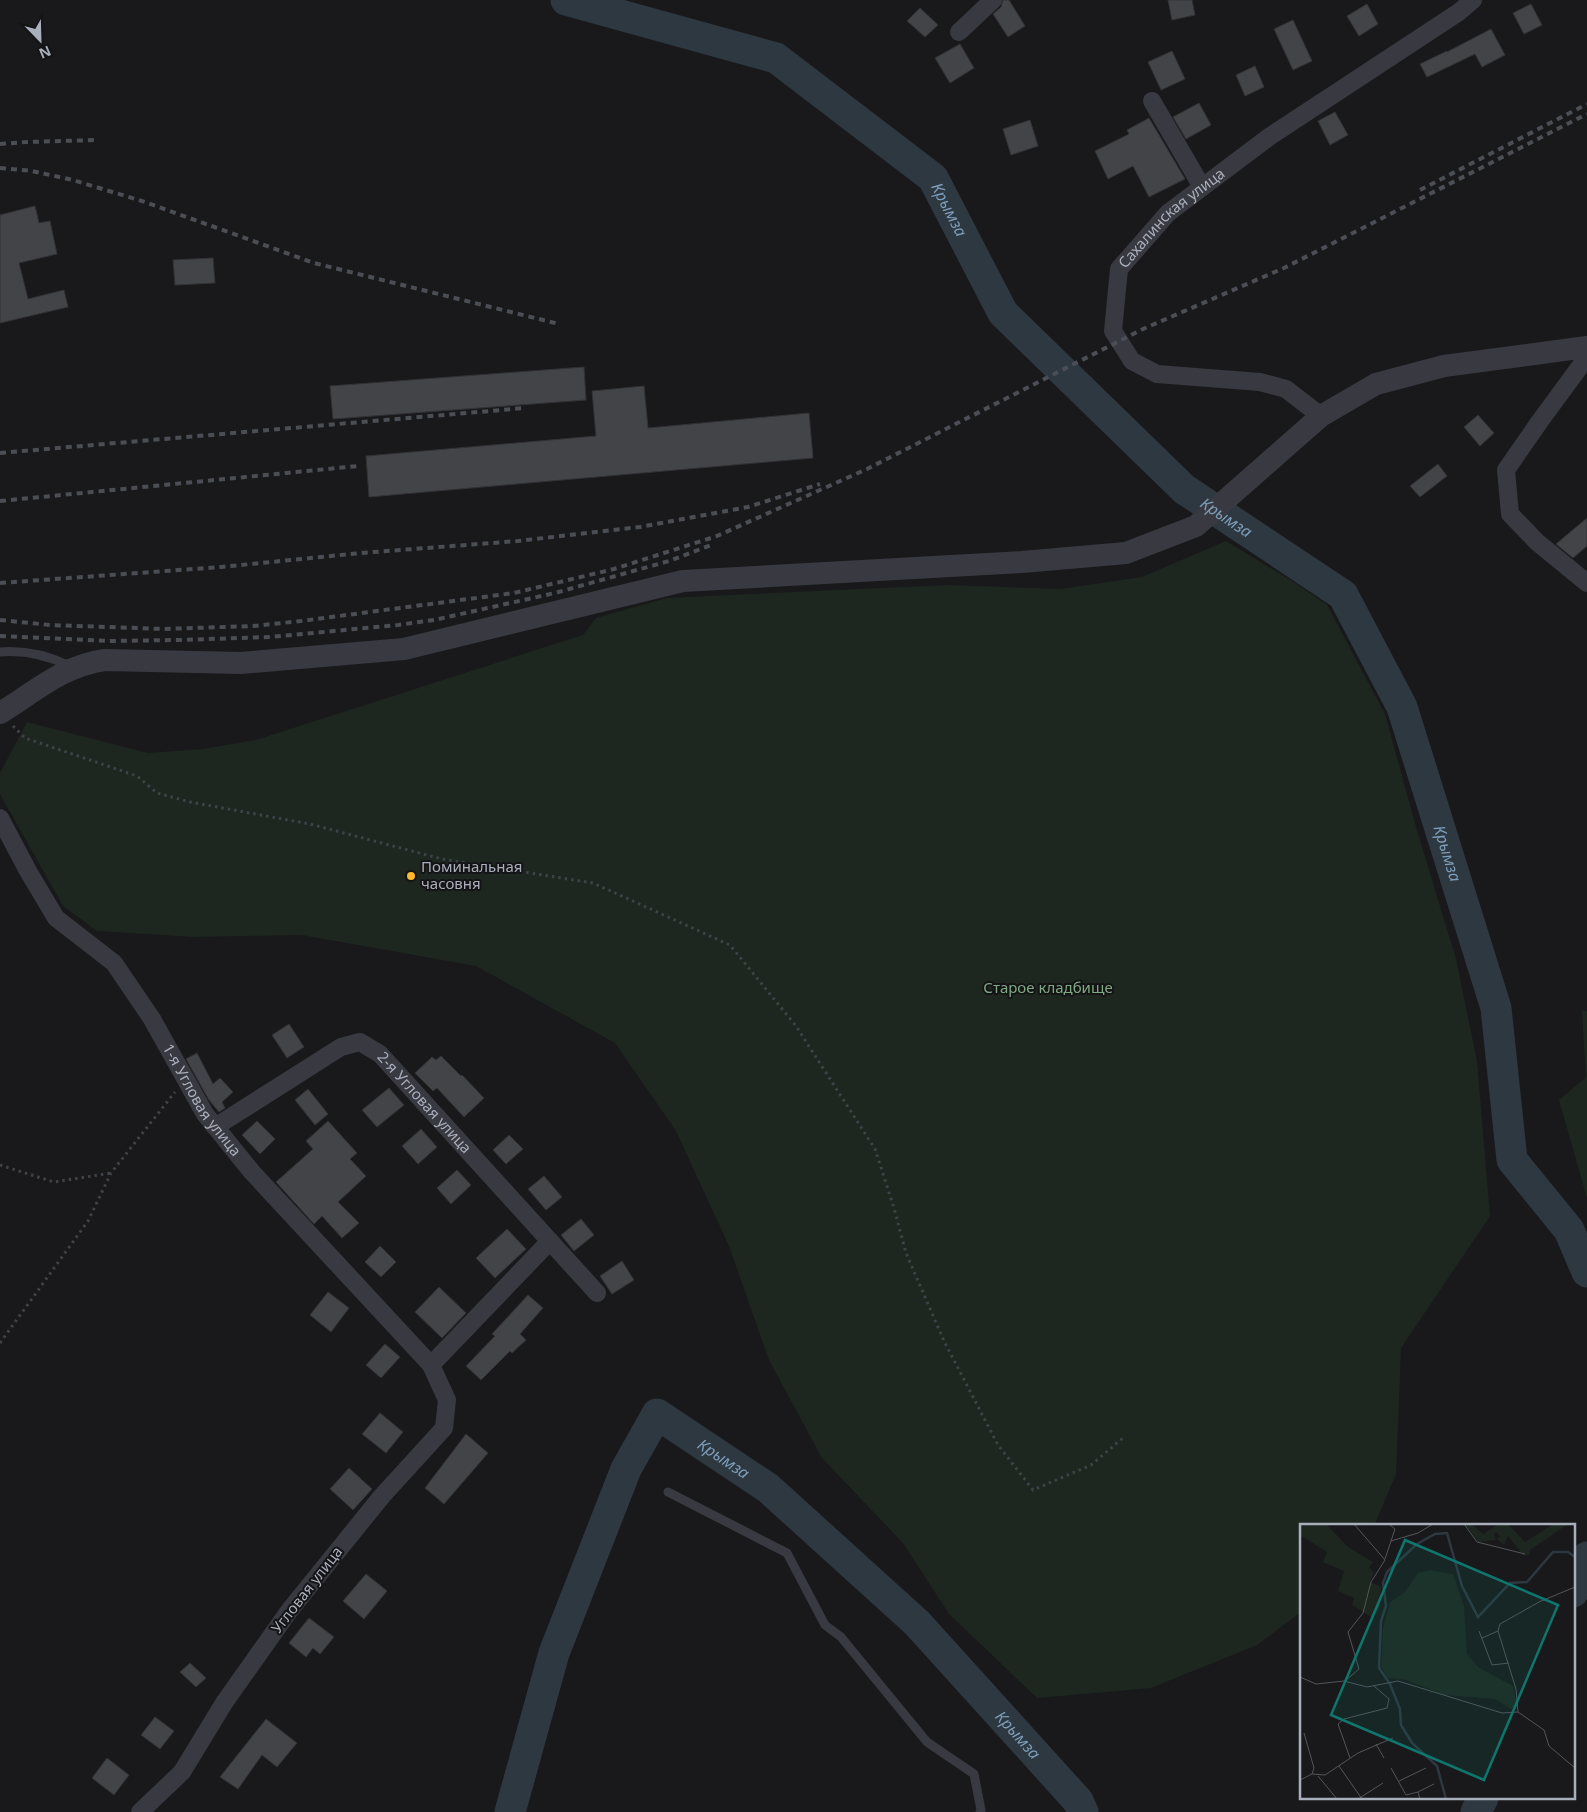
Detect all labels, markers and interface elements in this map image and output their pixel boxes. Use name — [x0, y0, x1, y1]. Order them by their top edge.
north arrow — [15, 15, 65, 65]
text: N — [36, 41, 54, 63]
street label: Сахалинская улица — [1113, 163, 1228, 272]
water label: Крымза — [926, 179, 972, 240]
water label: Крымза — [1196, 492, 1257, 543]
water label: Крымза — [1429, 822, 1467, 884]
place label: Поминальная часовня — [421, 856, 522, 893]
marker: Поминальная часовня — [405, 870, 417, 882]
park label: Старое кладбище — [983, 977, 1113, 997]
street label: 1-я Угловая улица — [159, 1040, 246, 1160]
street label: 2-я Угловая улица — [374, 1047, 476, 1157]
water label: Крымза — [694, 1433, 754, 1484]
inset map — [1300, 1524, 1574, 1800]
street label: Угловая улица — [266, 1542, 346, 1637]
water label: Крымза — [991, 1706, 1046, 1764]

